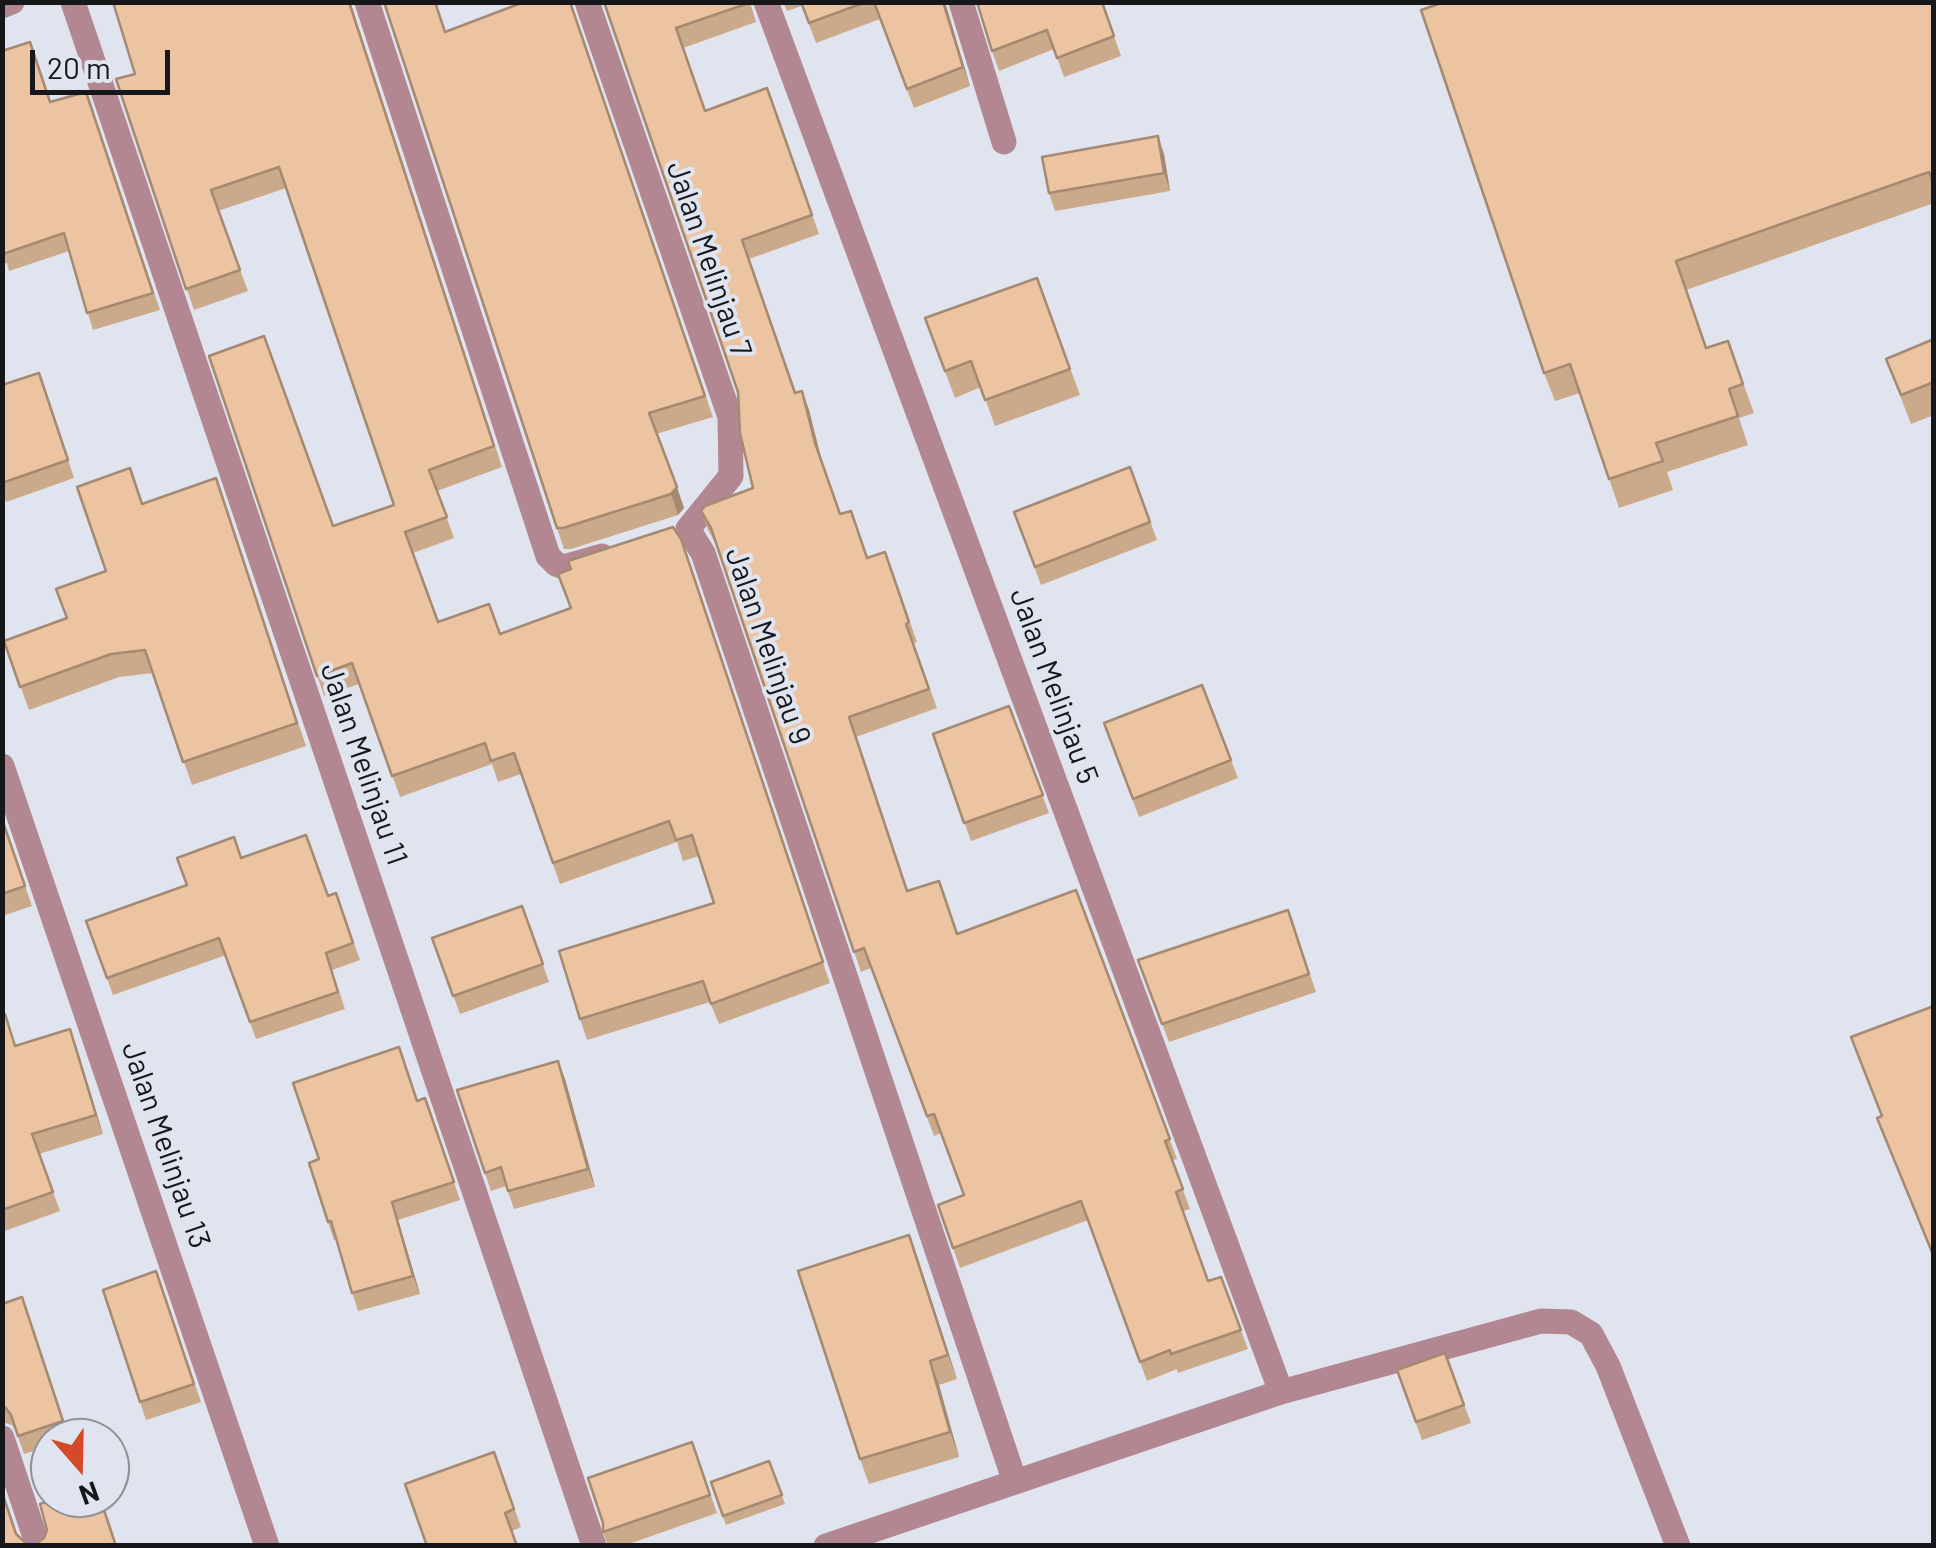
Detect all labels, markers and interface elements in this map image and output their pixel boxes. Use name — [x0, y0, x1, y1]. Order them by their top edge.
scale bar — [35, 30, 175, 92]
text: 20 m — [47, 49, 111, 85]
street label: Jalan Melinjau 7 — [659, 157, 759, 361]
street label: Jalan Melinjau 9 — [718, 543, 818, 749]
street label: Jalan Melinjau 5 — [1002, 583, 1106, 789]
street label: Jalan Melinjau 11 — [313, 658, 415, 870]
street label: Jalan Melinjau 13 — [114, 1037, 218, 1253]
north arrow — [30, 1418, 130, 1518]
text: N — [75, 1475, 104, 1513]

